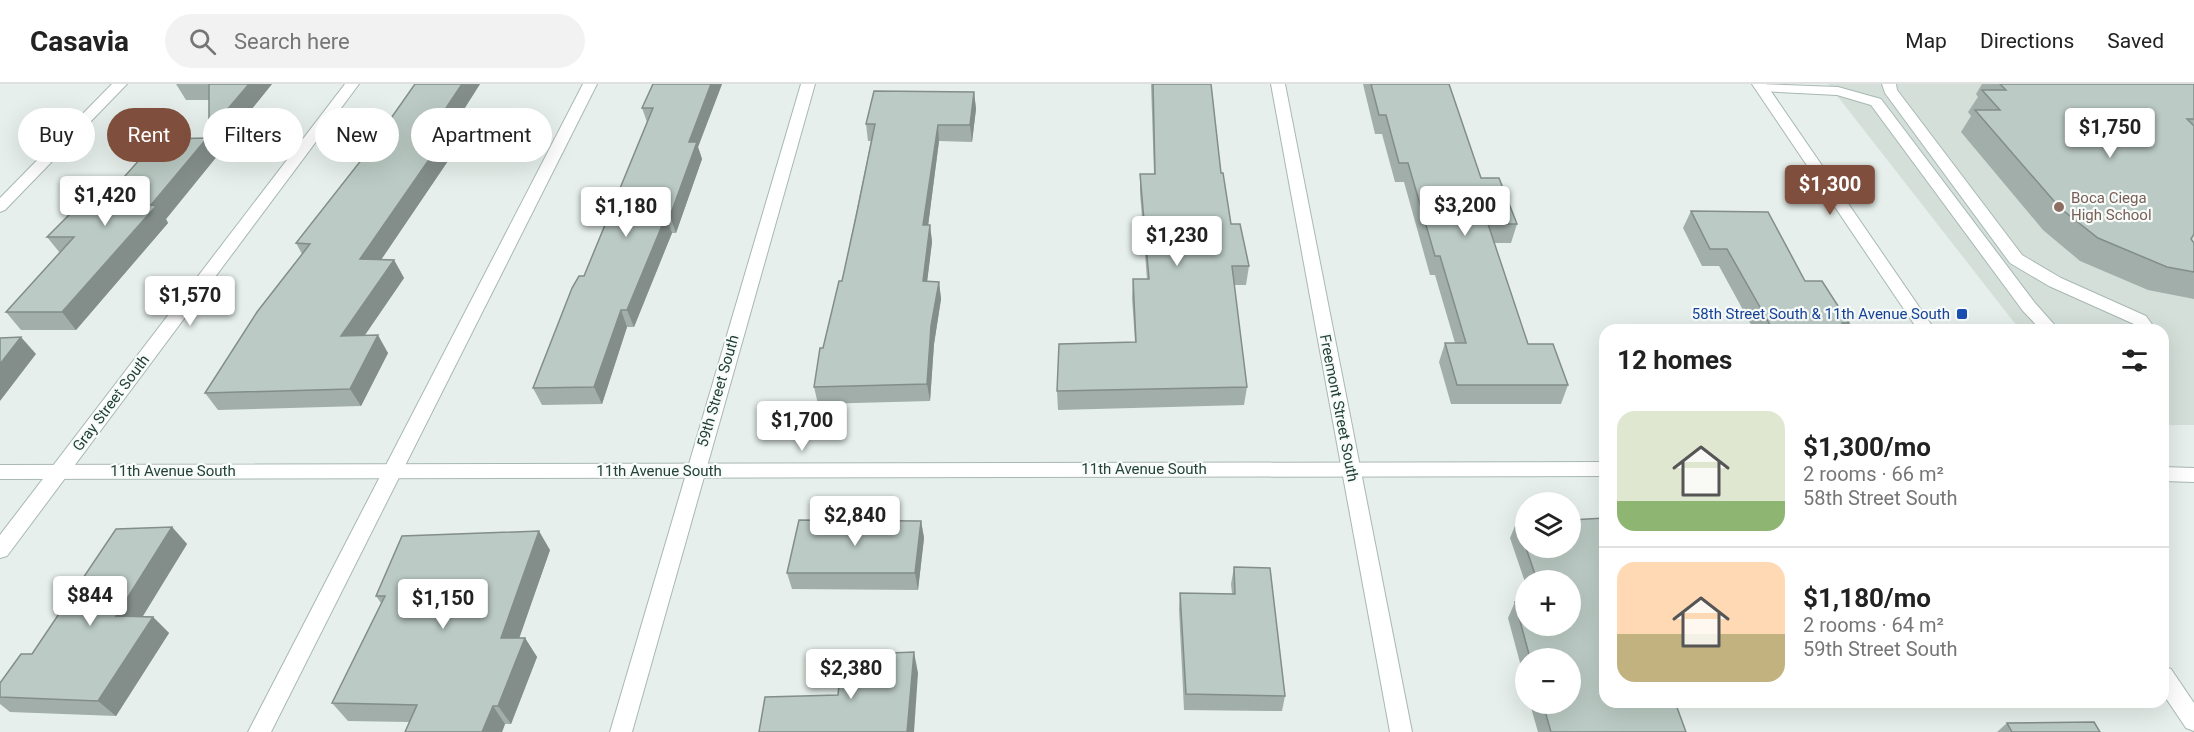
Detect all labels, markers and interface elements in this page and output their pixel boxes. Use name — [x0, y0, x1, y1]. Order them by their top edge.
search box — [165, 14, 585, 68]
text: Casavia — [30, 25, 129, 58]
icon: search — [186, 25, 219, 58]
text: Search here — [234, 29, 350, 54]
text: Map — [1905, 29, 1947, 53]
text: Directions — [1980, 29, 2074, 53]
text: Saved — [2107, 29, 2164, 53]
chip: Buy — [18, 108, 95, 162]
chip: Rent — [107, 108, 191, 162]
chip: Filters — [203, 108, 303, 162]
chip: New — [315, 108, 399, 162]
chip: Apartment — [411, 108, 552, 162]
pin: $1,750 — [2061, 108, 2159, 159]
text: $1,750 — [2079, 115, 2141, 139]
pin: $1,300 — [1781, 165, 1879, 216]
text: $1,300 — [1799, 172, 1861, 196]
pin: $1,420 — [56, 176, 154, 227]
text: $1,420 — [74, 183, 136, 207]
pin: $3,200 — [1416, 186, 1514, 237]
pin: $1,180 — [577, 187, 675, 238]
place label: Boca Ciega High School — [2071, 189, 2152, 224]
text: $3,200 — [1434, 193, 1496, 217]
text: $1,180 — [595, 194, 657, 218]
marker: Boca Ciega High School — [2052, 200, 2066, 214]
pin: $1,230 — [1128, 216, 1226, 267]
text: $1,230 — [1146, 223, 1208, 247]
pin: $1,570 — [141, 276, 239, 327]
text: $1,570 — [159, 283, 221, 307]
place label: 58th Street South & 11th Avenue South — [1692, 305, 1950, 323]
marker: 58th Street South & 11th Avenue South — [1955, 307, 1969, 321]
street label: 59th Street South — [693, 333, 743, 449]
street label: Freemont Street South — [1316, 333, 1362, 483]
icon: filters — [2118, 344, 2151, 377]
text: 12 homes — [1617, 345, 1732, 375]
street label: Gray Street South — [69, 351, 153, 455]
pin: $1,700 — [753, 401, 851, 452]
text: $1,700 — [771, 408, 833, 432]
text: $1,300/mo — [1803, 432, 1931, 462]
icon: home — [1665, 435, 1737, 507]
street label: 11th Avenue South — [1081, 460, 1207, 478]
street label: 11th Avenue South — [110, 462, 236, 480]
street label: 11th Avenue South — [596, 462, 722, 480]
text: 2 rooms · 66 m² — [1803, 462, 1944, 486]
text: 58th Street South — [1803, 486, 1958, 510]
map controls — [1515, 492, 1581, 714]
button: layers — [1515, 492, 1581, 558]
pin: $2,840 — [806, 496, 904, 547]
text: $2,840 — [824, 503, 886, 527]
button: + — [1515, 570, 1581, 636]
pin: $844 — [54, 576, 126, 627]
pin: $1,150 — [394, 579, 492, 630]
text: $844 — [67, 583, 113, 607]
text: $1,180/mo — [1803, 583, 1931, 613]
text: $1,150 — [412, 586, 474, 610]
icon: home — [1665, 586, 1737, 658]
text: 2 rooms · 64 m² — [1803, 613, 1944, 637]
text: 59th Street South — [1803, 637, 1958, 661]
button: − — [1515, 648, 1581, 714]
pin: $2,380 — [802, 649, 900, 700]
text: $2,380 — [820, 656, 882, 680]

